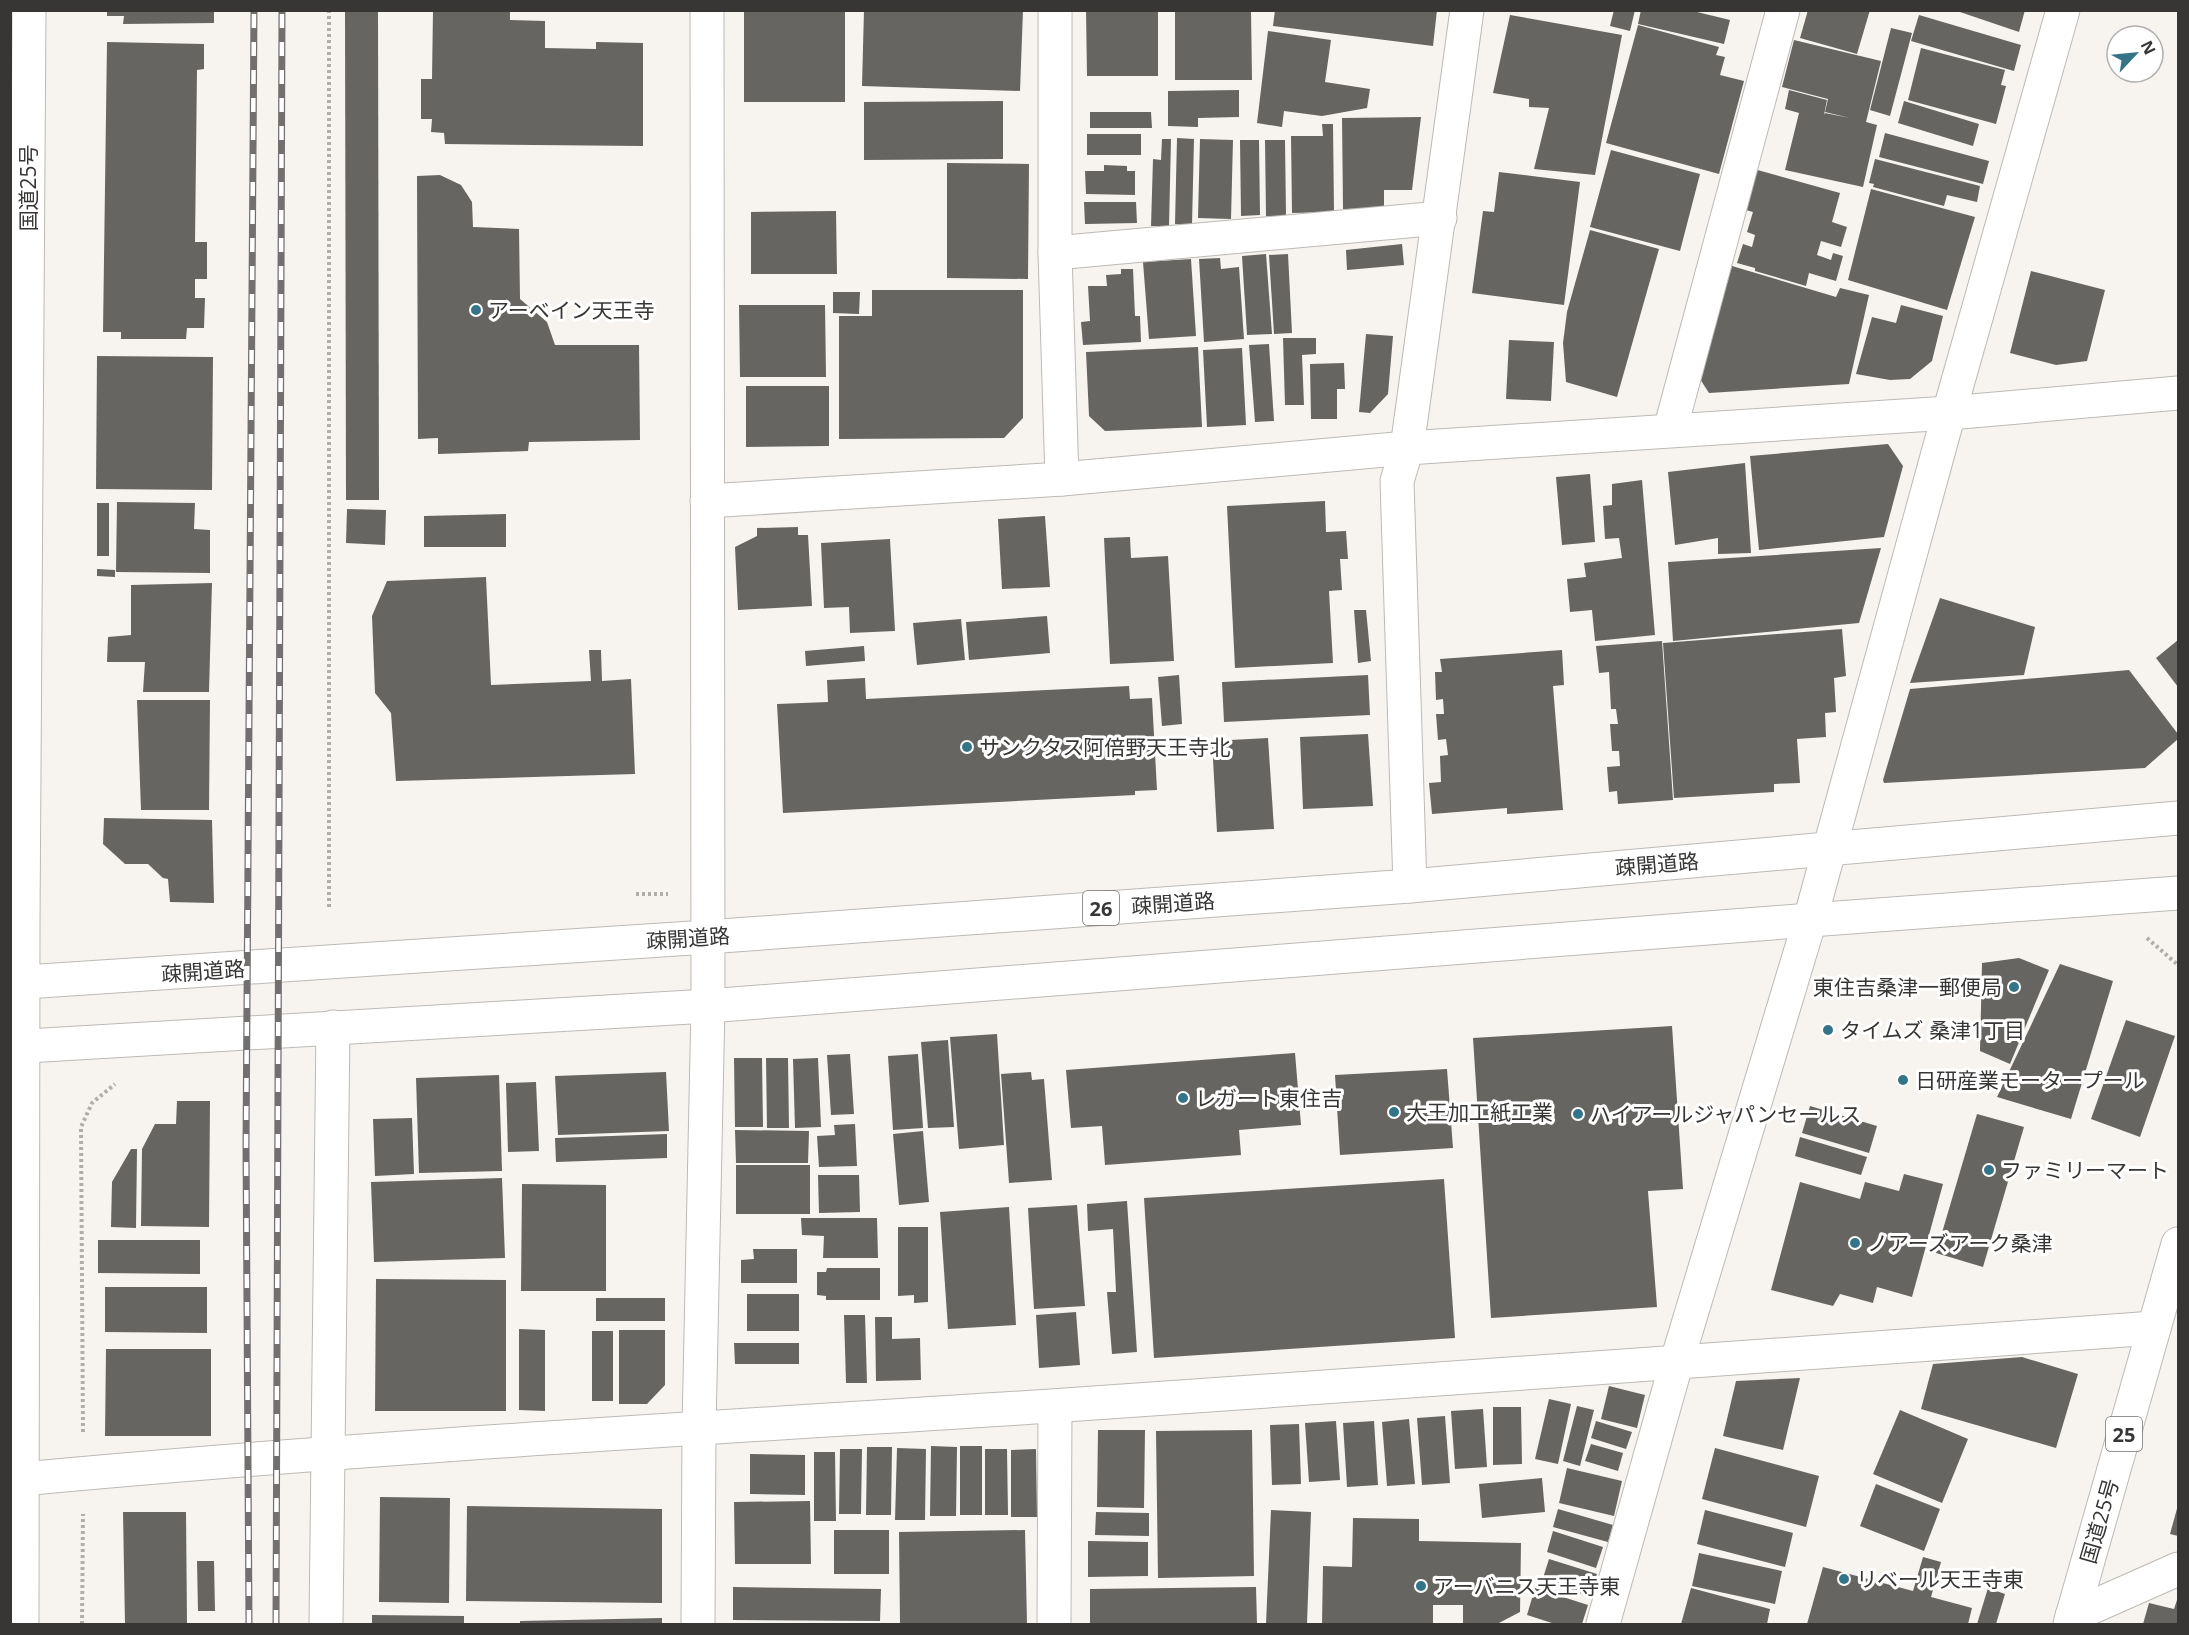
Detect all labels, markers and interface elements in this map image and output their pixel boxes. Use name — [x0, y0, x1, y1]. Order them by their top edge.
north arrow — [2105, 24, 2165, 84]
text: N — [2136, 37, 2161, 58]
street label: 国道25号 — [14, 144, 42, 232]
place label: アーベイン天王寺 — [488, 296, 655, 324]
marker: アーベイン天王寺 — [469, 303, 483, 317]
place label: サンクタス阿倍野天王寺北 — [979, 733, 1230, 761]
marker: サンクタス阿倍野天王寺北 — [960, 740, 974, 754]
street label: 疎開道路 — [1614, 846, 1700, 882]
street label: 疎開道路 — [1130, 886, 1216, 920]
road number: 26 — [1083, 891, 1119, 925]
street label: 疎開道路 — [645, 921, 731, 955]
street label: 疎開道路 — [160, 954, 246, 988]
place label: 東住吉桑津一郵便局 — [1813, 973, 2002, 1001]
marker: 東住吉桑津一郵便局 — [2007, 980, 2021, 994]
place label: タイムズ 桑津1丁目 — [1840, 1016, 2025, 1044]
marker: タイムズ 桑津1丁目 — [1821, 1023, 1835, 1037]
place label: 日研産業モータープール — [1915, 1066, 2145, 1094]
marker: 日研産業モータープール — [1896, 1073, 1910, 1087]
place label: レガート東住吉 — [1195, 1084, 1342, 1112]
marker: レガート東住吉 — [1176, 1091, 1190, 1105]
place label: 大王加工紙工業 — [1406, 1098, 1553, 1126]
place label: ハイアールジャパンセールス — [1590, 1100, 1861, 1128]
marker: 大王加工紙工業 — [1387, 1105, 1401, 1119]
marker: ハイアールジャパンセールス — [1571, 1107, 1585, 1121]
place label: ファミリーマート — [2001, 1156, 2169, 1184]
marker: ファミリーマート — [1982, 1163, 1996, 1177]
place label: ノアーズアーク桑津 — [1867, 1229, 2052, 1257]
marker: ノアーズアーク桑津 — [1848, 1236, 1862, 1250]
road number: 25 — [2106, 1417, 2142, 1451]
street label: 国道25号 — [2074, 1475, 2124, 1567]
place label: リベール天王寺東 — [1856, 1565, 2024, 1593]
place label: アーバニス天王寺東 — [1433, 1572, 1621, 1600]
marker: リベール天王寺東 — [1837, 1572, 1851, 1586]
marker: アーバニス天王寺東 — [1414, 1579, 1428, 1593]

